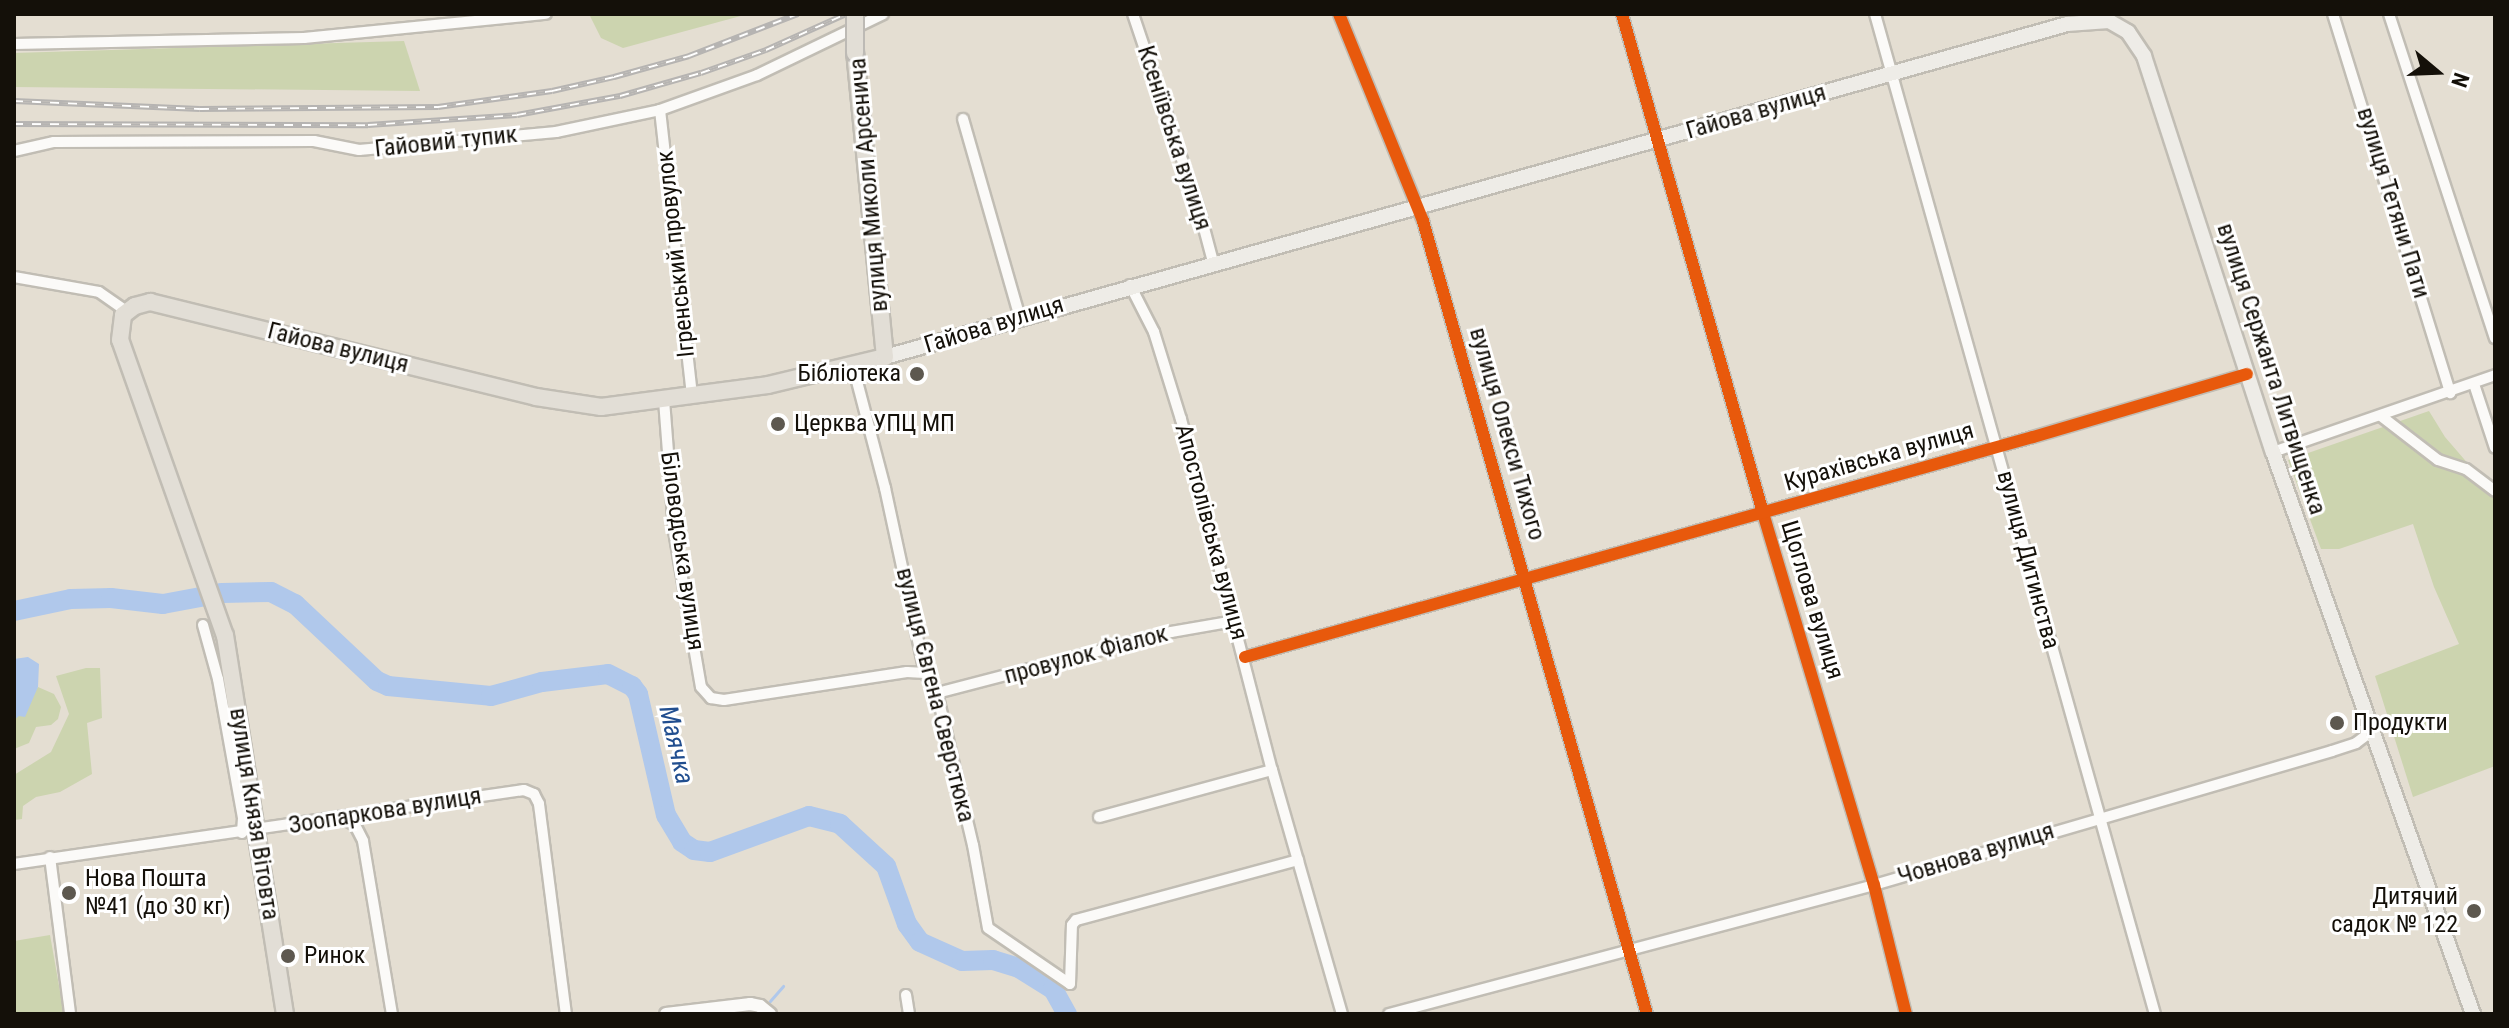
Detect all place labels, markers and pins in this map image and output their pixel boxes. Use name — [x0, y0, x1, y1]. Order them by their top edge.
place label: Бібліотека — [798, 360, 901, 388]
marker: Бібліотека — [908, 365, 926, 383]
place label: Церква УПЦ МП — [794, 410, 955, 438]
marker: Церква УПЦ МП — [769, 415, 787, 433]
place label: Продукти — [2353, 709, 2448, 737]
marker: Продукти — [2328, 714, 2346, 732]
place label: Нова Пошта №41 (до 30 кг) — [85, 865, 231, 921]
place label: Дитячий садок № 122 — [2331, 883, 2458, 939]
marker: Нова Пошта №41 (до 30 кг) — [60, 884, 78, 902]
marker: Дитячий садок № 122 — [2465, 902, 2483, 920]
place label: Ринок — [304, 942, 365, 970]
marker: Ринок — [279, 947, 297, 965]

